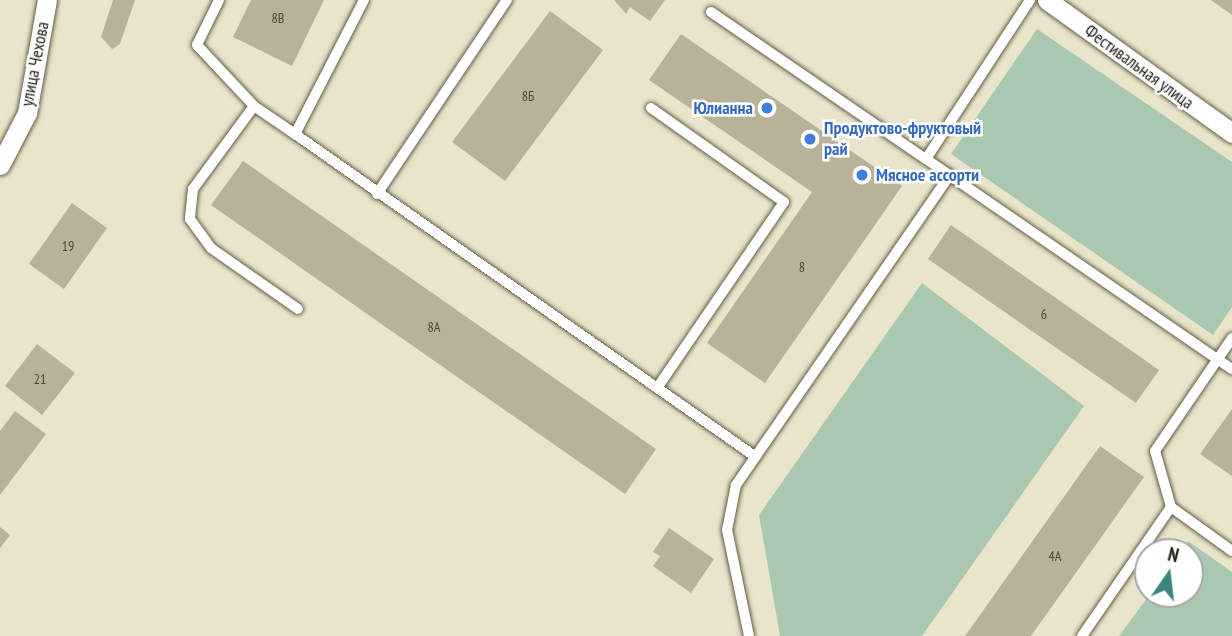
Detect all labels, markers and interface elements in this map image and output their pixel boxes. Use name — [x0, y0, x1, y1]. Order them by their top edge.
house number: 8В — [272, 10, 284, 26]
street label: улица Чехова — [16, 20, 54, 108]
street label: Фестивальная улица — [1080, 20, 1198, 114]
house number: 8Б — [522, 88, 534, 104]
place label: Юлианна — [693, 97, 753, 119]
marker: Юлианна — [759, 100, 775, 116]
place label: Продуктово-фруктовый рай — [824, 118, 981, 160]
marker: Продуктово-фруктовый рай — [802, 131, 818, 147]
place label: Мясное ассорти — [876, 164, 979, 186]
marker: Мясное ассорти — [854, 167, 870, 183]
house number: 19 — [62, 238, 74, 254]
house number: 8 — [799, 259, 805, 275]
house number: 6 — [1041, 306, 1047, 322]
house number: 8А — [428, 319, 440, 335]
house number: 21 — [34, 371, 46, 387]
north arrow — [1134, 538, 1204, 608]
text: N — [1166, 542, 1181, 567]
house number: 4А — [1049, 548, 1061, 564]

